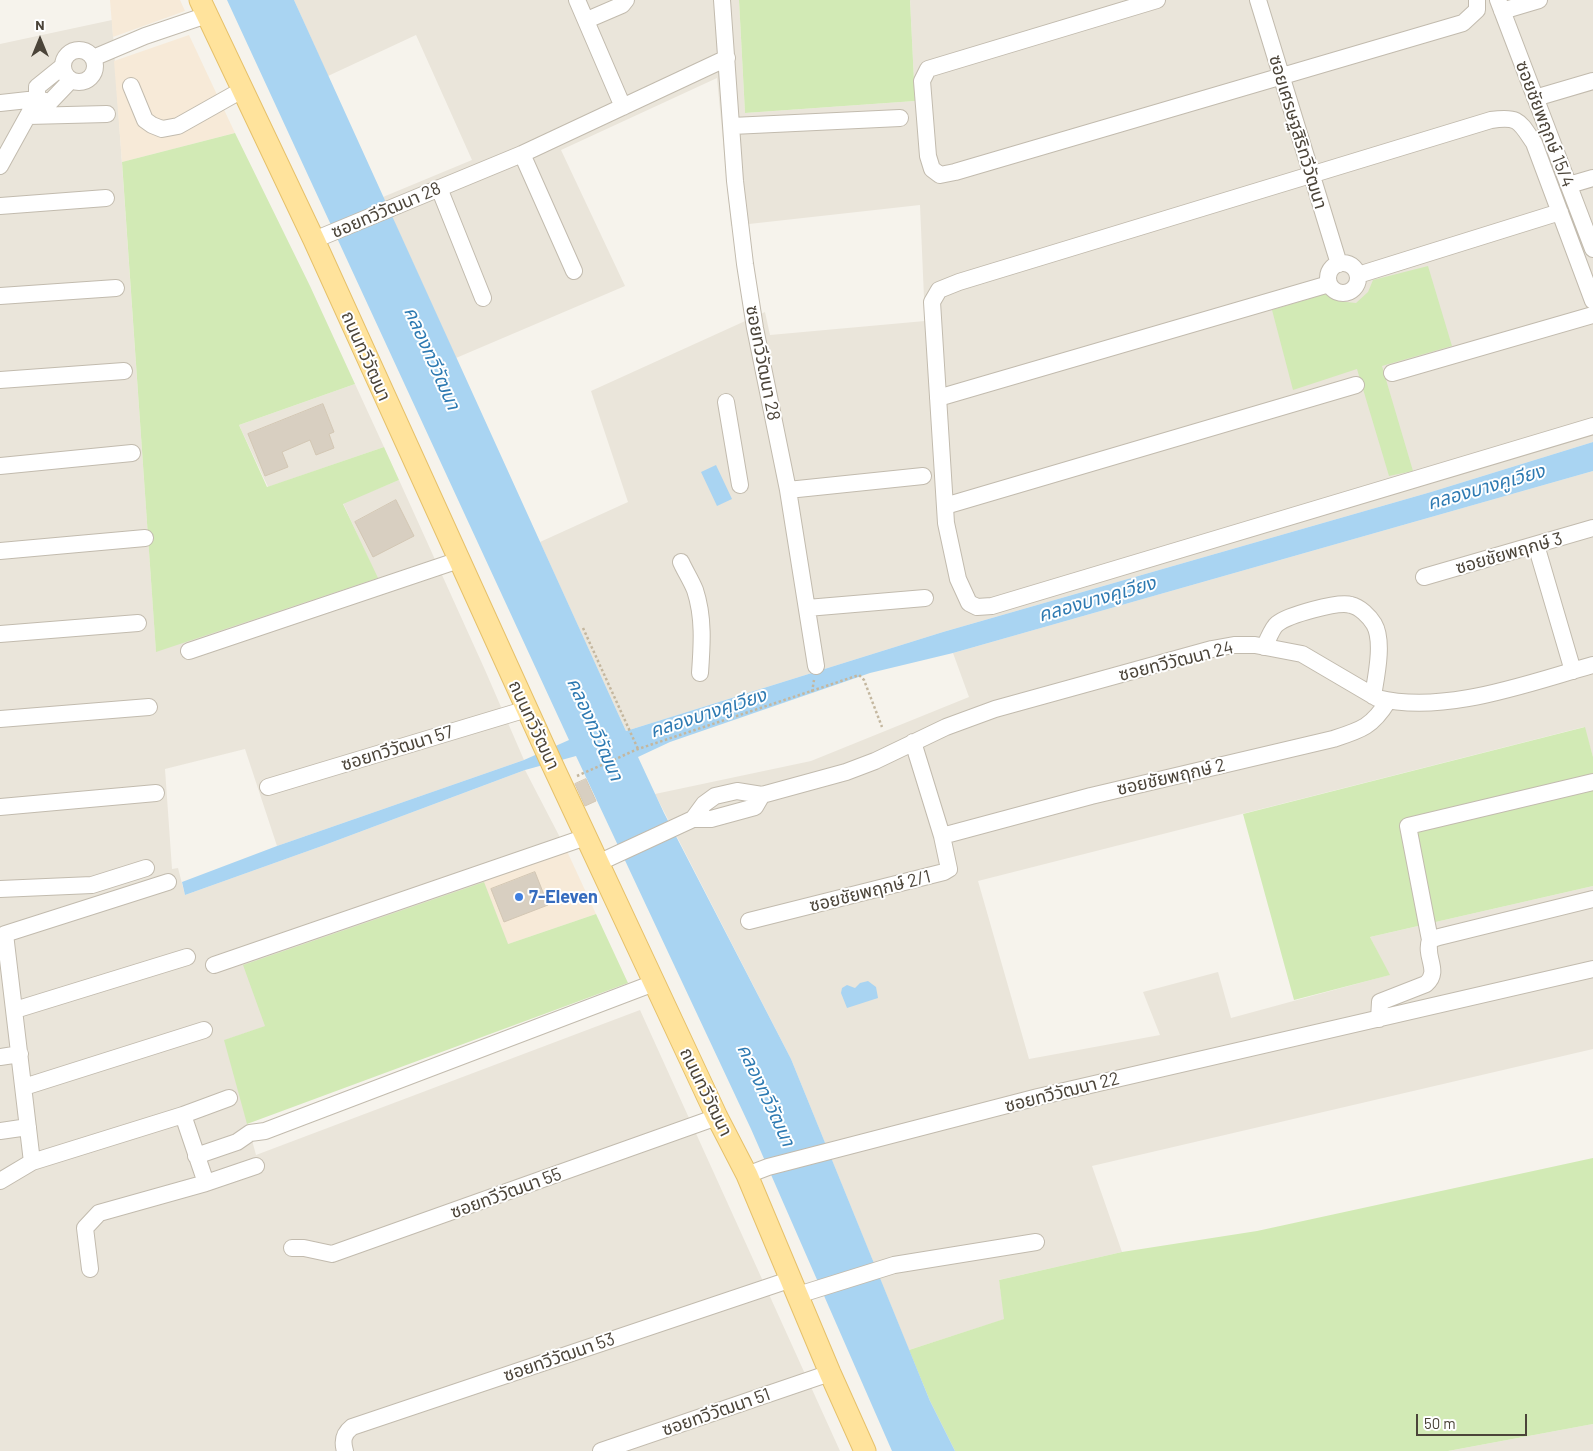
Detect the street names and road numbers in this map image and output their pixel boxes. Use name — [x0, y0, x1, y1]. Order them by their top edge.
street label: ซอยเศรษฐสิริทวีวัฒนา — [1264, 52, 1332, 212]
street label: ซอยชัยพฤกษ์ 15/4 — [1511, 58, 1579, 190]
street label: ซอยทวีวัฒนา 28 — [328, 177, 444, 243]
street label: ซอยทวีวัฒนา 28 — [741, 304, 785, 422]
street label: ถนนทวีวัฒนา — [337, 308, 395, 404]
street label: ซอยชัยพฤกษ์ 3 — [1453, 527, 1565, 579]
street label: ซอยทวีวัฒนา 24 — [1116, 636, 1236, 686]
street label: ถนนทวีวัฒนา — [504, 677, 564, 773]
street label: ซอยทวีวัฒนา 57 — [339, 721, 455, 775]
street label: ซอยชัยพฤกษ์ 2 — [1115, 754, 1227, 800]
street label: ซอยชัยพฤกษ์ 2/1 — [807, 866, 933, 916]
street label: ถนนทวีวัฒนา — [675, 1044, 737, 1140]
street label: ซอยทวีวัฒนา 22 — [1003, 1067, 1121, 1117]
street label: ซอยทวีวัฒนา 55 — [448, 1163, 564, 1223]
street label: ซอยทวีวัฒนา 53 — [500, 1328, 618, 1386]
street label: ซอยทวีวัฒนา 51 — [659, 1383, 773, 1441]

